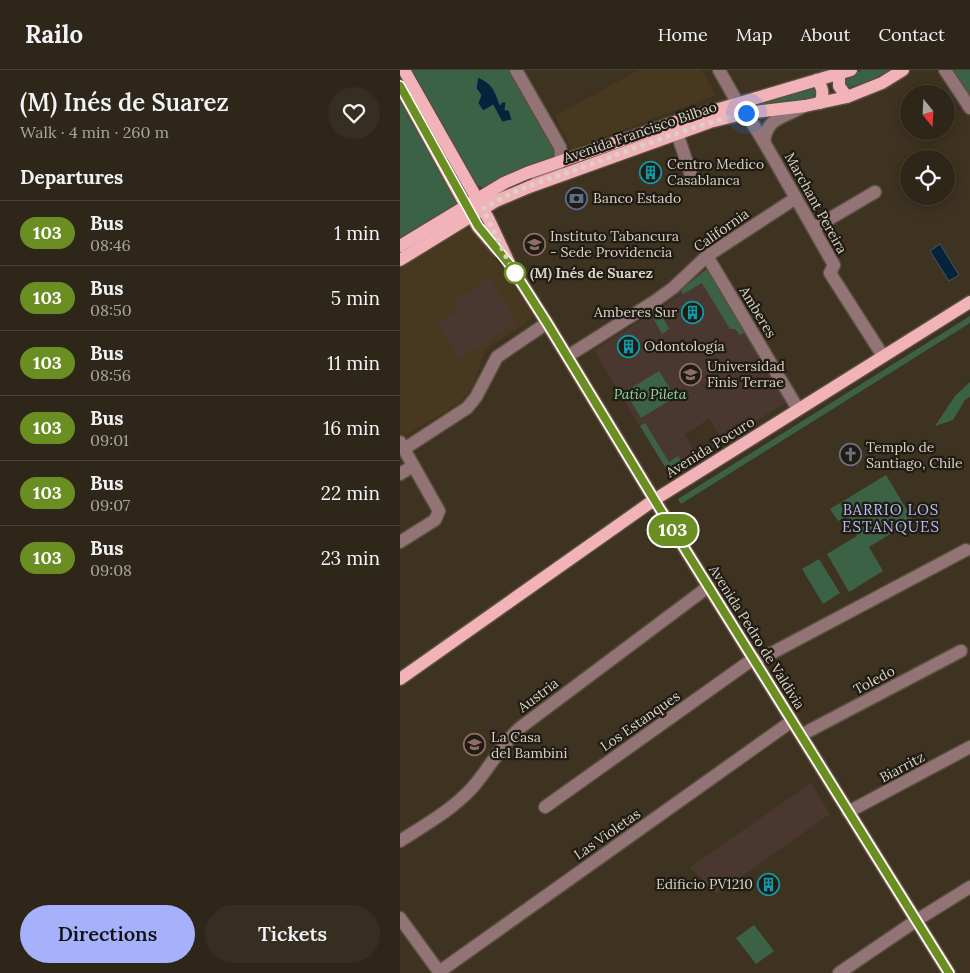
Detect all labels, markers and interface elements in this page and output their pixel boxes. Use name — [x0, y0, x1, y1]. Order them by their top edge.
text: Railo — [25, 19, 83, 50]
text: Home — [658, 23, 708, 46]
text: Map — [736, 23, 772, 46]
text: About — [800, 23, 850, 46]
text: Contact — [878, 23, 945, 46]
north arrow — [900, 85, 955, 140]
map controls — [900, 85, 955, 205]
text: (M) Inés de Suarez — [20, 87, 229, 118]
button: heart — [328, 87, 380, 139]
street label: Avenida Francisco Bilbao — [560, 97, 719, 167]
your location — [734, 101, 759, 126]
text: Walk · 4 min · 260 m — [20, 122, 169, 142]
street label: Marchant Pereira — [781, 149, 851, 257]
button: locate — [900, 150, 955, 205]
place label: Centro Medico Casablanca — [667, 155, 764, 189]
building icon: Centro Medico Casablanca — [639, 160, 663, 184]
text: Departures — [20, 165, 123, 189]
bank icon: Banco Estado — [565, 186, 589, 210]
place label: Banco Estado — [593, 189, 681, 207]
street label: California — [690, 204, 752, 256]
text: Bus — [90, 211, 123, 235]
text: 103 — [33, 221, 62, 244]
text: 1 min — [334, 221, 380, 245]
place label: Instituto Tabancura - Sede Providencia — [550, 227, 679, 261]
school or university icon: Instituto Tabancura - Sede Providencia — [522, 232, 546, 256]
text: 08:46 — [90, 235, 131, 255]
marker: (M) Inés de Suarez — [504, 262, 526, 284]
place label: (M) Inés de Suarez — [530, 264, 653, 282]
text: Bus — [90, 276, 123, 300]
street label: Amberes — [735, 282, 780, 341]
text: 103 — [33, 286, 62, 309]
text: 5 min — [331, 286, 380, 310]
text: 08:50 — [90, 300, 132, 320]
building icon: Amberes Sur — [681, 300, 705, 324]
place label: Amberes Sur — [593, 303, 677, 321]
building icon: Odontología — [616, 334, 640, 358]
place label: Odontología — [644, 337, 725, 355]
text: Bus — [90, 341, 123, 365]
text: 103 — [33, 351, 62, 374]
text: 11 min — [327, 351, 380, 375]
place label: Universidad Finis Terrae — [707, 357, 785, 391]
school or university icon: Universidad Finis Terrae — [679, 362, 703, 386]
text: 08:56 — [90, 365, 131, 385]
park label: Patio Pileta — [614, 385, 687, 403]
text: Bus — [90, 406, 123, 430]
street label: Avenida Pocuro — [661, 413, 758, 482]
text: 103 — [33, 416, 62, 439]
text: 16 min — [323, 416, 380, 440]
text: 09:01 — [90, 430, 129, 450]
place label: Templo de Santiago, Chile — [866, 438, 963, 472]
church icon: Templo de Santiago, Chile — [838, 443, 862, 467]
text: Bus — [90, 471, 123, 495]
text: 103 — [33, 481, 62, 504]
text: 22 min — [321, 481, 380, 505]
text: 09:07 — [90, 495, 130, 515]
district label: BARRIO LOS ESTANQUES — [842, 500, 940, 536]
line badge: 103 — [644, 514, 702, 546]
text: 103 — [659, 518, 687, 541]
text: Bus — [90, 536, 123, 560]
text: 103 — [33, 546, 62, 569]
text: 23 min — [321, 546, 380, 570]
text: 09:08 — [90, 560, 132, 580]
street label: Avenida Pedro de Valdivia — [705, 561, 809, 713]
street label: Toledo — [850, 662, 898, 698]
street label: Austria — [513, 674, 562, 717]
street label: Los Estanques — [597, 687, 683, 755]
place label: La Casa del Bambini — [491, 728, 567, 762]
school or university icon: La Casa del Bambini — [463, 733, 487, 757]
street label: Biarritz — [876, 748, 928, 786]
street label: Las Violetas — [570, 804, 644, 864]
building icon: Edificio PV1210 — [757, 872, 781, 896]
place label: Edificio PV1210 — [656, 875, 753, 893]
button: Directions — [20, 905, 195, 963]
button: Tickets — [205, 905, 380, 963]

